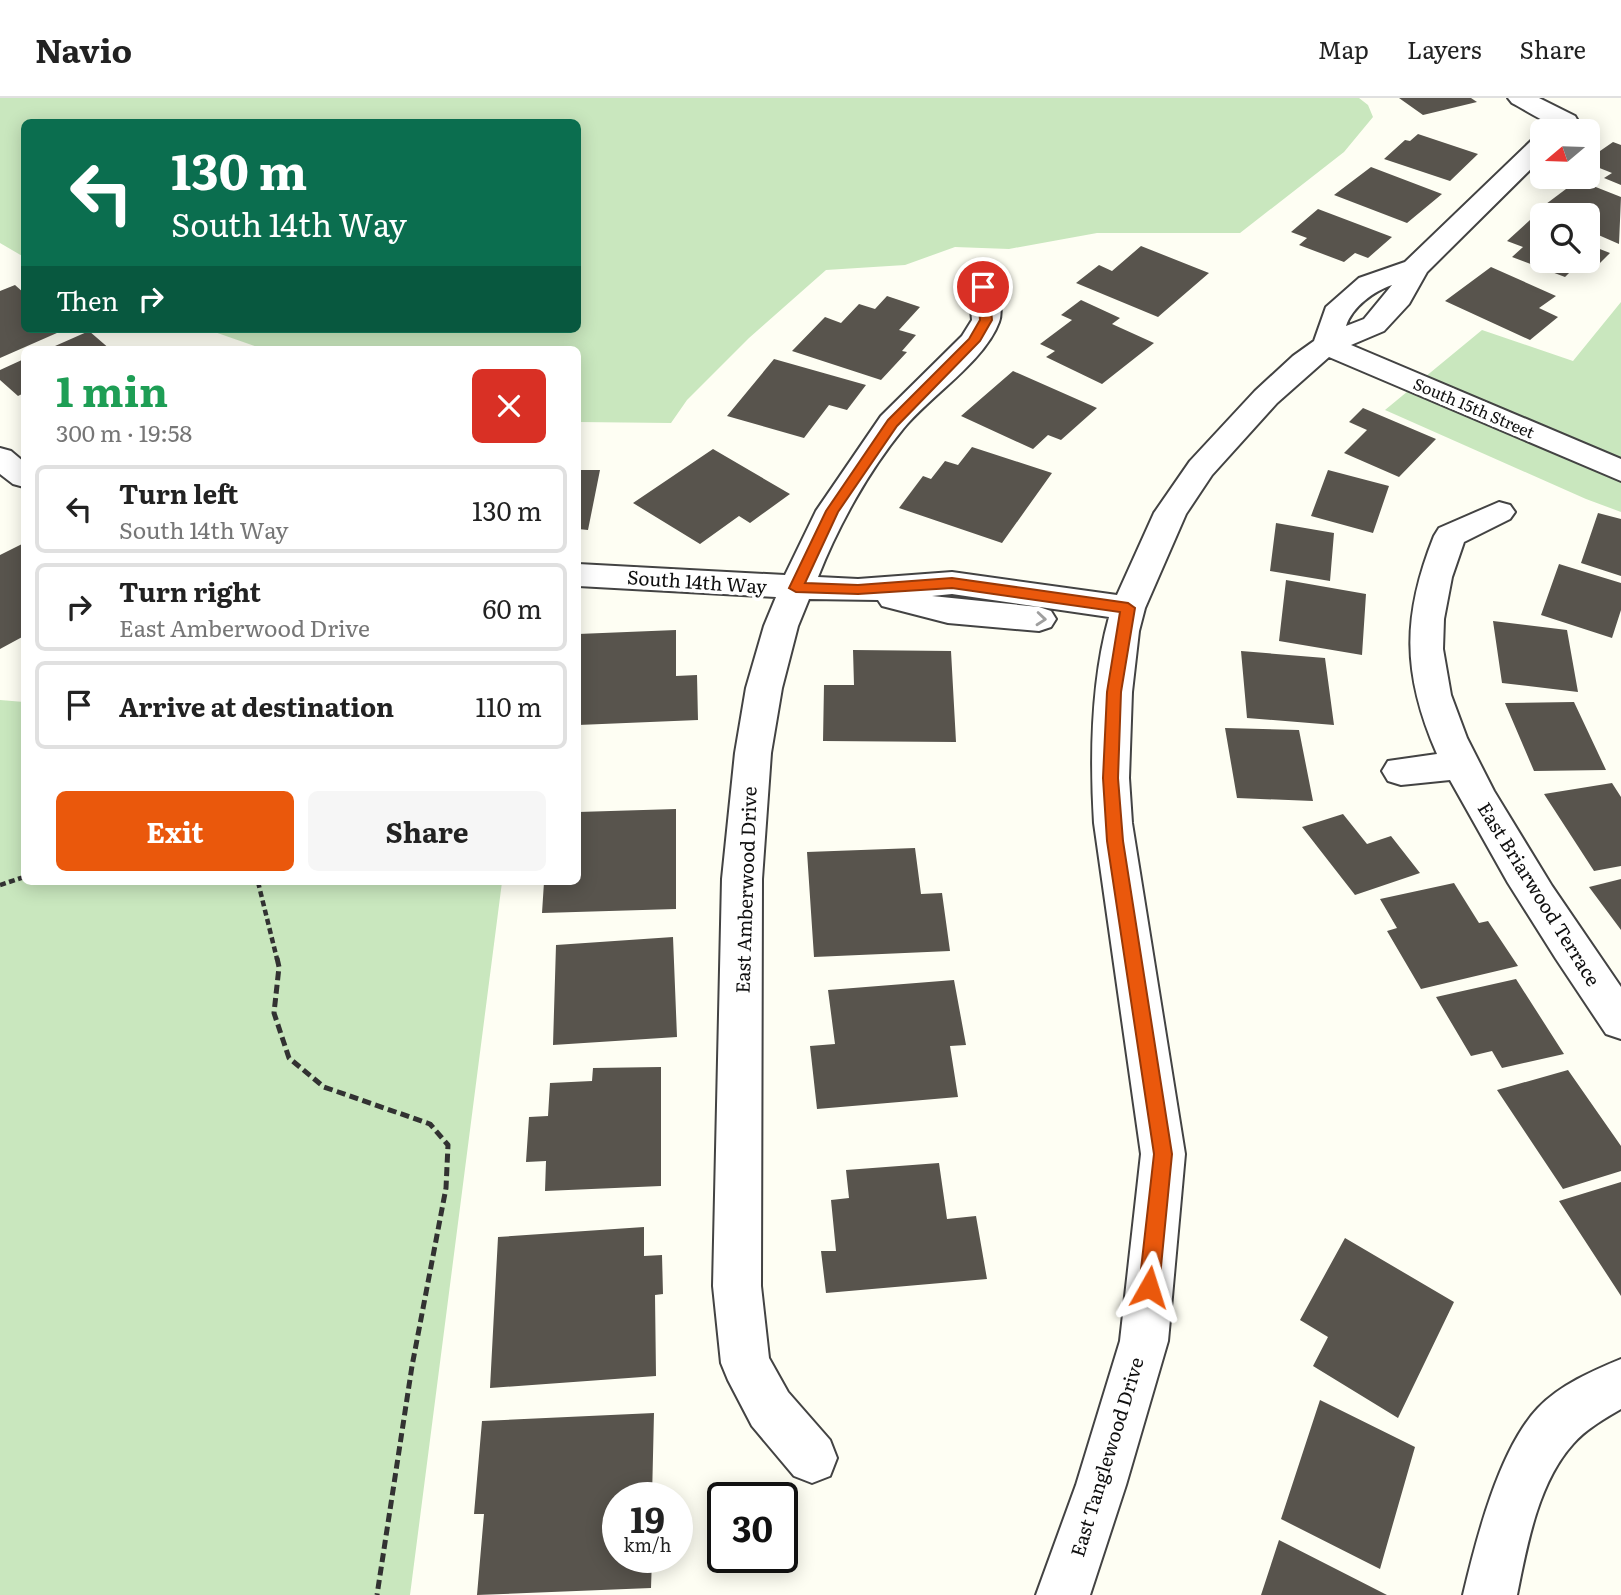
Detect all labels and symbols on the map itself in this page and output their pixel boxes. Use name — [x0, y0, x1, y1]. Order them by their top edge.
north arrow — [1530, 119, 1600, 189]
pin — [953, 257, 1013, 317]
street label: South 15th Street — [1410, 371, 1539, 444]
street label: South 14th Way — [626, 562, 768, 600]
one-way arrow — [1035, 611, 1046, 626]
street label: East Amberwood Drive — [727, 786, 763, 994]
street label: East Briarwood Terrace — [1472, 796, 1608, 991]
position arrow — [1112, 1250, 1186, 1324]
street label: East Tanglewood Drive — [1062, 1353, 1150, 1560]
speed limit sign: 30 — [707, 1482, 798, 1573]

